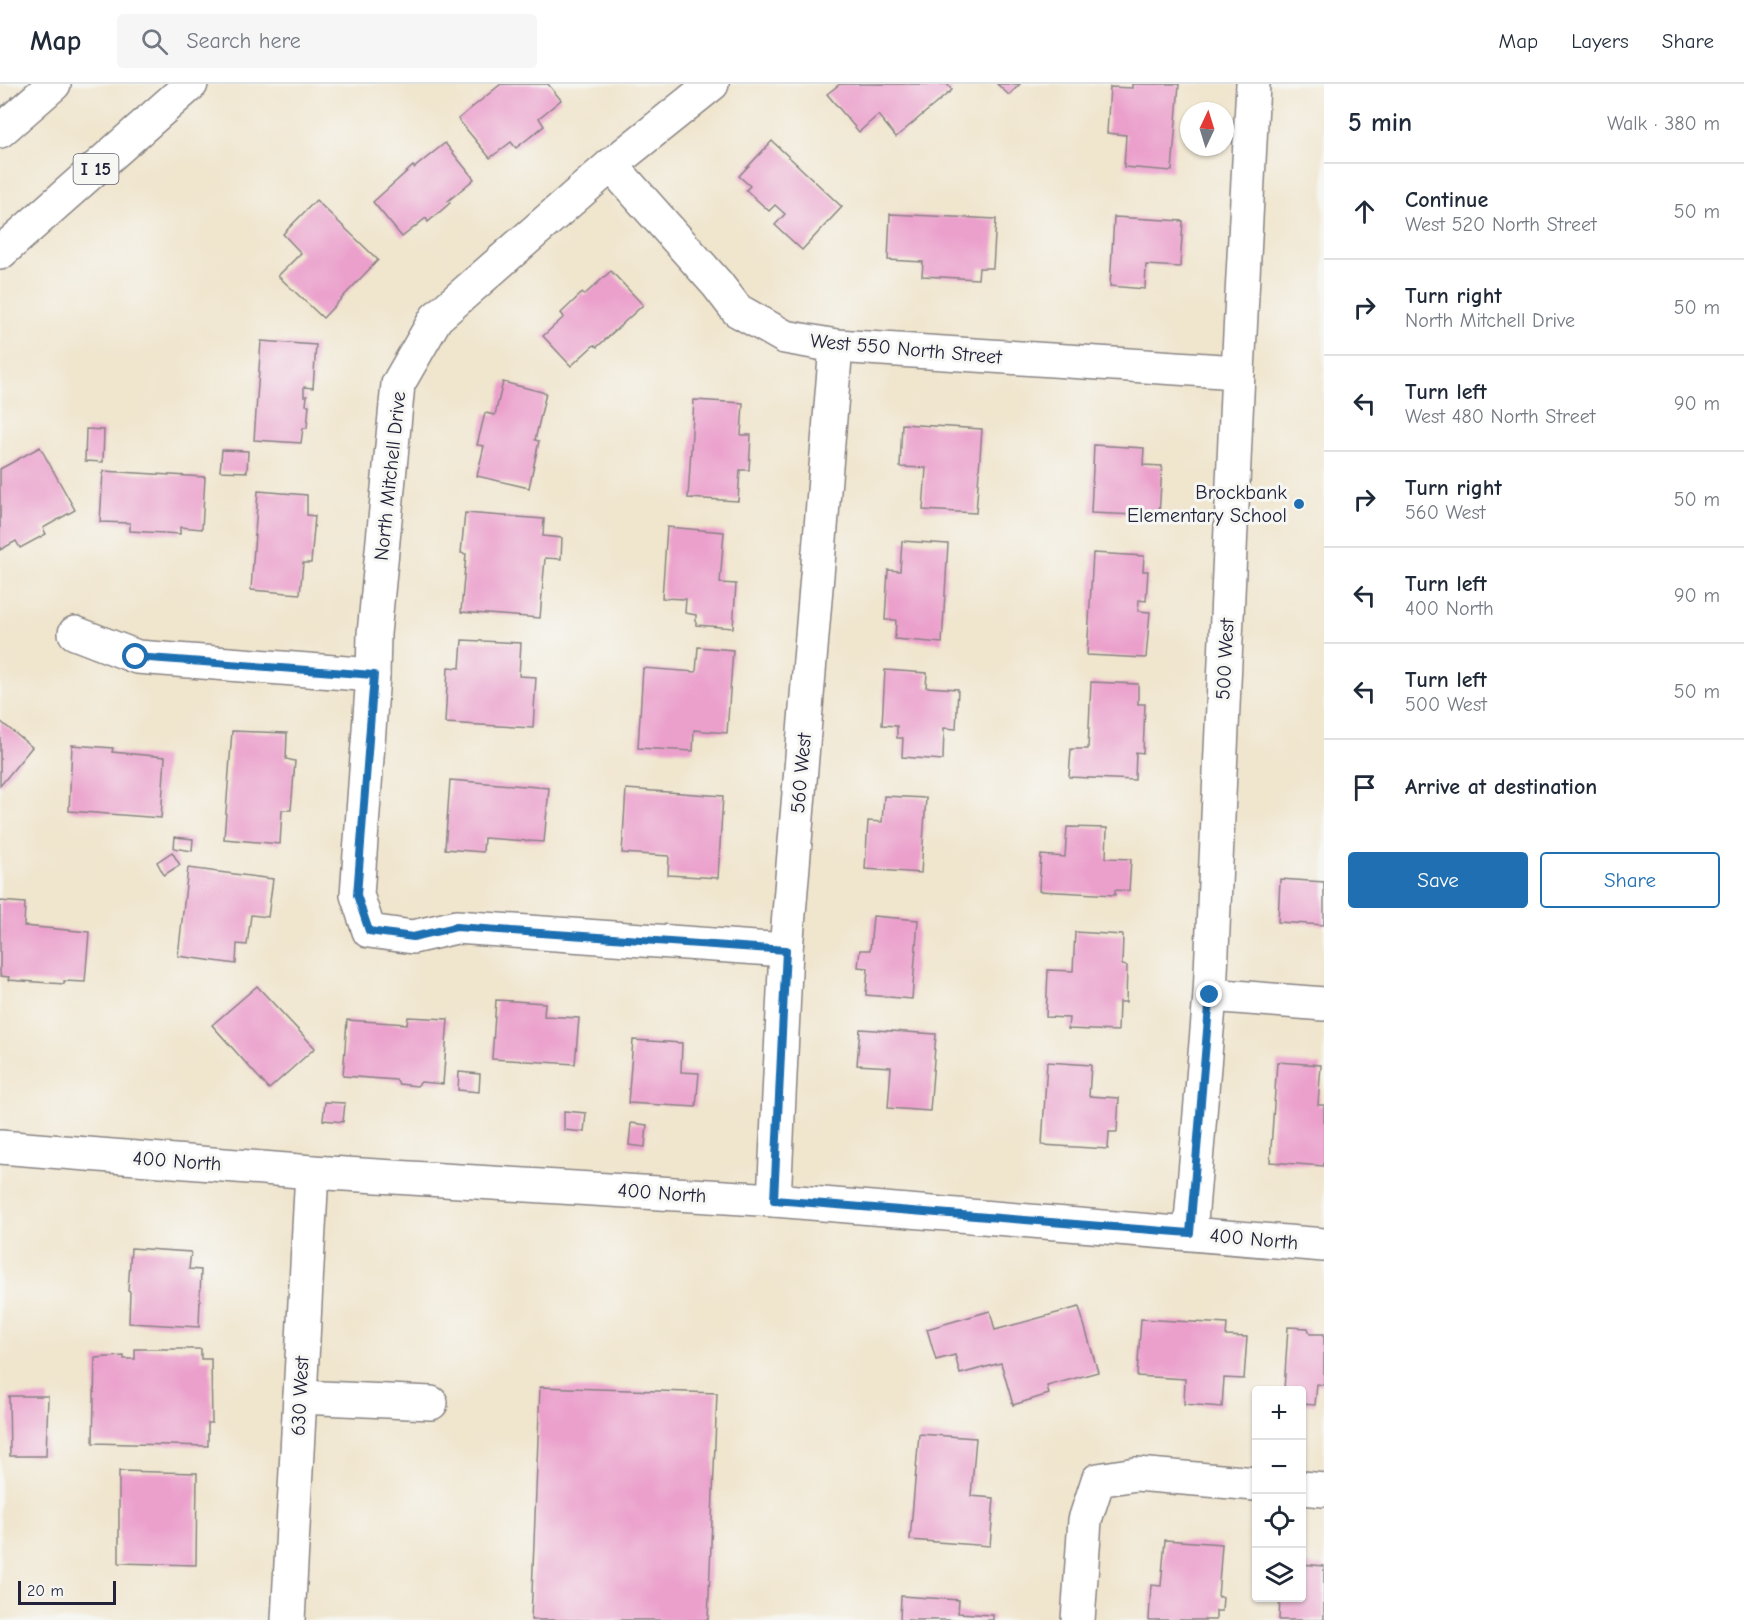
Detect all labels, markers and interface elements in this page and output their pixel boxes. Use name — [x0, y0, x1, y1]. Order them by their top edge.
search box — [117, 14, 537, 68]
text: Map — [30, 25, 81, 57]
icon: search — [138, 25, 171, 58]
text: Search here — [186, 28, 301, 54]
text: Map — [1499, 29, 1538, 53]
text: Layers — [1571, 29, 1629, 53]
text: Share — [1662, 29, 1714, 53]
north arrow — [1180, 102, 1234, 156]
text: 5 min — [1348, 108, 1412, 138]
text: Walk · 380 m — [1607, 112, 1720, 135]
road number: I 15 — [74, 154, 118, 184]
text: Continue — [1405, 187, 1488, 213]
icon: ahead — [1348, 195, 1381, 228]
text: 50 m — [1674, 200, 1720, 223]
text: West 520 North Street — [1405, 213, 1597, 236]
text: Turn right — [1405, 283, 1502, 309]
icon: right — [1348, 291, 1381, 324]
text: 50 m — [1674, 296, 1720, 319]
text: North Mitchell Drive — [1405, 309, 1575, 332]
street label: West 550 North Street — [809, 329, 1004, 369]
text: Turn left — [1405, 379, 1487, 405]
icon: left — [1348, 387, 1381, 420]
street label: North Mitchell Drive — [370, 390, 410, 562]
text: 90 m — [1674, 392, 1720, 415]
text: West 480 North Street — [1405, 405, 1595, 428]
text: Turn right — [1405, 475, 1502, 501]
place label: Brockbank Elementary School — [1127, 481, 1287, 527]
icon: right — [1348, 483, 1381, 516]
text: 50 m — [1674, 488, 1720, 511]
marker: Brockbank Elementary School — [1292, 497, 1306, 511]
text: 560 West — [1405, 501, 1486, 524]
text: Turn left — [1405, 571, 1487, 597]
icon: left — [1348, 579, 1381, 612]
text: 90 m — [1674, 584, 1720, 607]
text: 400 North — [1405, 597, 1494, 620]
street label: 500 West — [1211, 616, 1239, 701]
route start — [122, 643, 148, 669]
text: Turn left — [1405, 667, 1487, 693]
icon: left — [1348, 675, 1381, 708]
text: 50 m — [1674, 680, 1720, 703]
text: 500 West — [1405, 693, 1487, 716]
street label: 560 West — [786, 731, 816, 814]
icon: arrive — [1348, 771, 1381, 804]
text: Arrive at destination — [1405, 774, 1597, 800]
button: Save — [1348, 852, 1528, 908]
button: Share — [1540, 852, 1720, 908]
route end — [1196, 981, 1222, 1007]
street label: 400 North — [132, 1146, 222, 1176]
street label: 400 North — [617, 1178, 707, 1208]
street label: 400 North — [1209, 1224, 1299, 1254]
street label: 630 West — [286, 1354, 314, 1436]
map controls — [1252, 1386, 1306, 1602]
button: + — [1252, 1386, 1306, 1440]
button: − — [1252, 1440, 1306, 1494]
button: locate — [1252, 1494, 1306, 1548]
button: layers — [1252, 1548, 1306, 1602]
scale bar — [18, 1578, 116, 1606]
text: 20 m — [27, 1582, 64, 1600]

